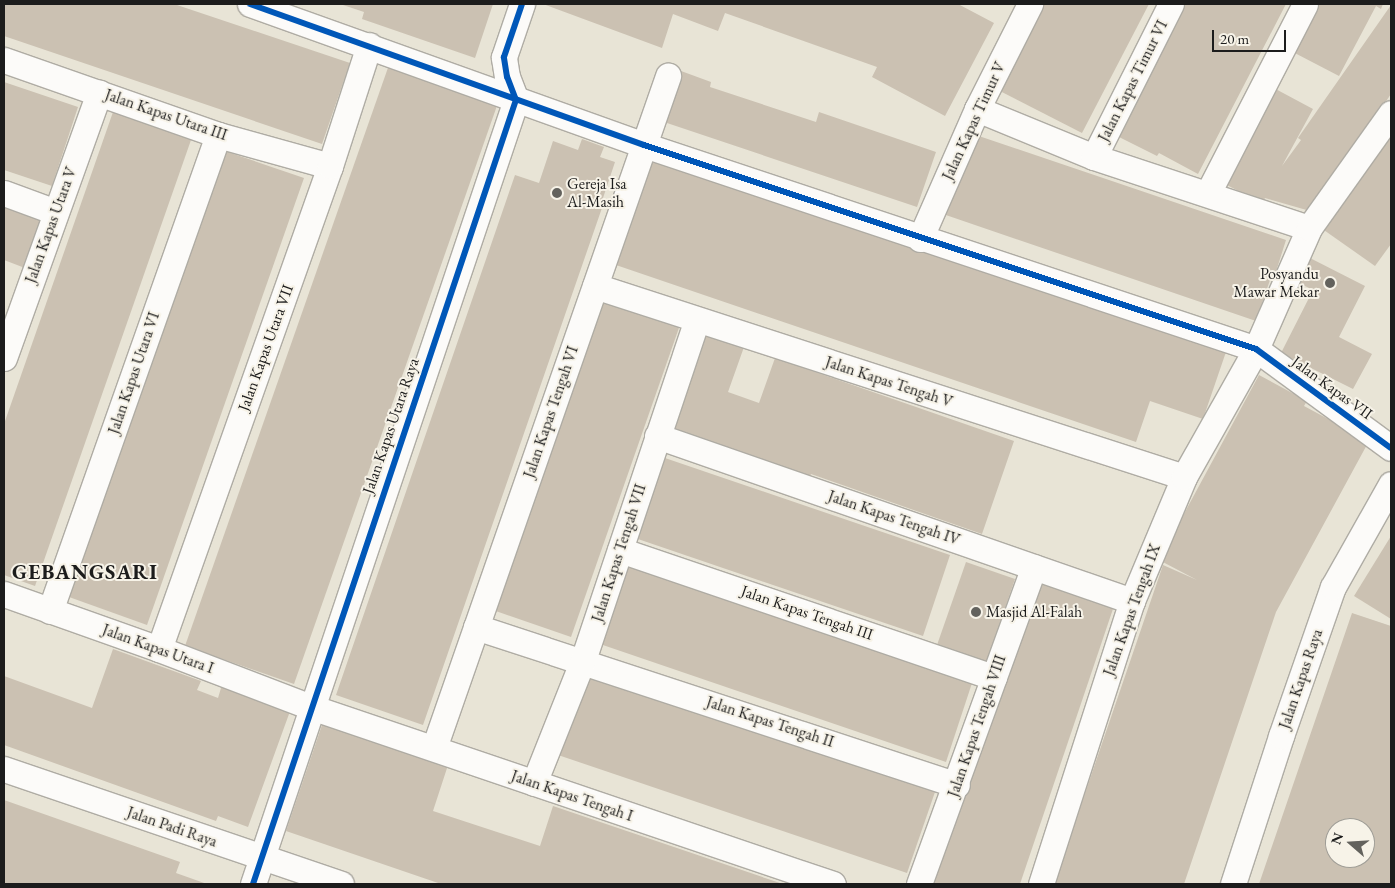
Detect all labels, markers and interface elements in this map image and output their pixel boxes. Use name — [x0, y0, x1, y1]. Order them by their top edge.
street label: Jalan Kapas Timur VI — [1094, 17, 1172, 145]
scale bar — [1215, 20, 1289, 52]
text: 20 m — [1220, 29, 1249, 48]
street label: Jalan Kapas Timur V — [938, 59, 1010, 183]
street label: Jalan Kapas Utara III — [102, 85, 230, 145]
street label: Jalan Kapas Utara V — [21, 164, 81, 286]
place label: Gereja Isa Al-Masih — [567, 174, 627, 212]
marker: Gereja Isa Al-Masih — [551, 187, 563, 199]
place label: Posyandu Mawar Mekar — [1234, 264, 1319, 302]
marker: Posyandu Mawar Mekar — [1323, 276, 1337, 290]
street label: Jalan Kapas Utara VII — [234, 282, 298, 414]
street label: Jalan Kapas Utara VI — [104, 309, 164, 437]
street label: Jalan Kapas Tengah VI — [519, 343, 583, 481]
street label: Jalan Kapas Tengah V — [823, 352, 955, 412]
street label: Jalan Kapas VII — [1288, 352, 1376, 424]
street label: Jalan Kapas Utara Raya — [359, 355, 423, 497]
street label: Jalan Kapas Tengah VII — [588, 482, 650, 624]
street label: Jalan Kapas Tengah IV — [825, 486, 963, 550]
street label: Jalan Kapas Tengah IX — [1099, 541, 1165, 679]
district label: GEBANGSARI — [11, 559, 159, 585]
street label: Jalan Kapas Tengah III — [738, 581, 876, 645]
place label: Masjid Al-Falah — [986, 602, 1082, 622]
marker: Masjid Al-Falah — [970, 606, 982, 618]
street label: Jalan Kapas Utara I — [100, 620, 216, 678]
street label: Jalan Kapas Raya — [1275, 626, 1327, 732]
street label: Jalan Kapas Tengah VIII — [944, 652, 1010, 800]
street label: Jalan Kapas Tengah II — [704, 692, 836, 752]
street label: Jalan Kapas Tengah I — [509, 766, 635, 826]
street label: Jalan Padi Raya — [124, 803, 220, 851]
north arrow — [1325, 818, 1375, 868]
text: N — [1326, 830, 1347, 847]

